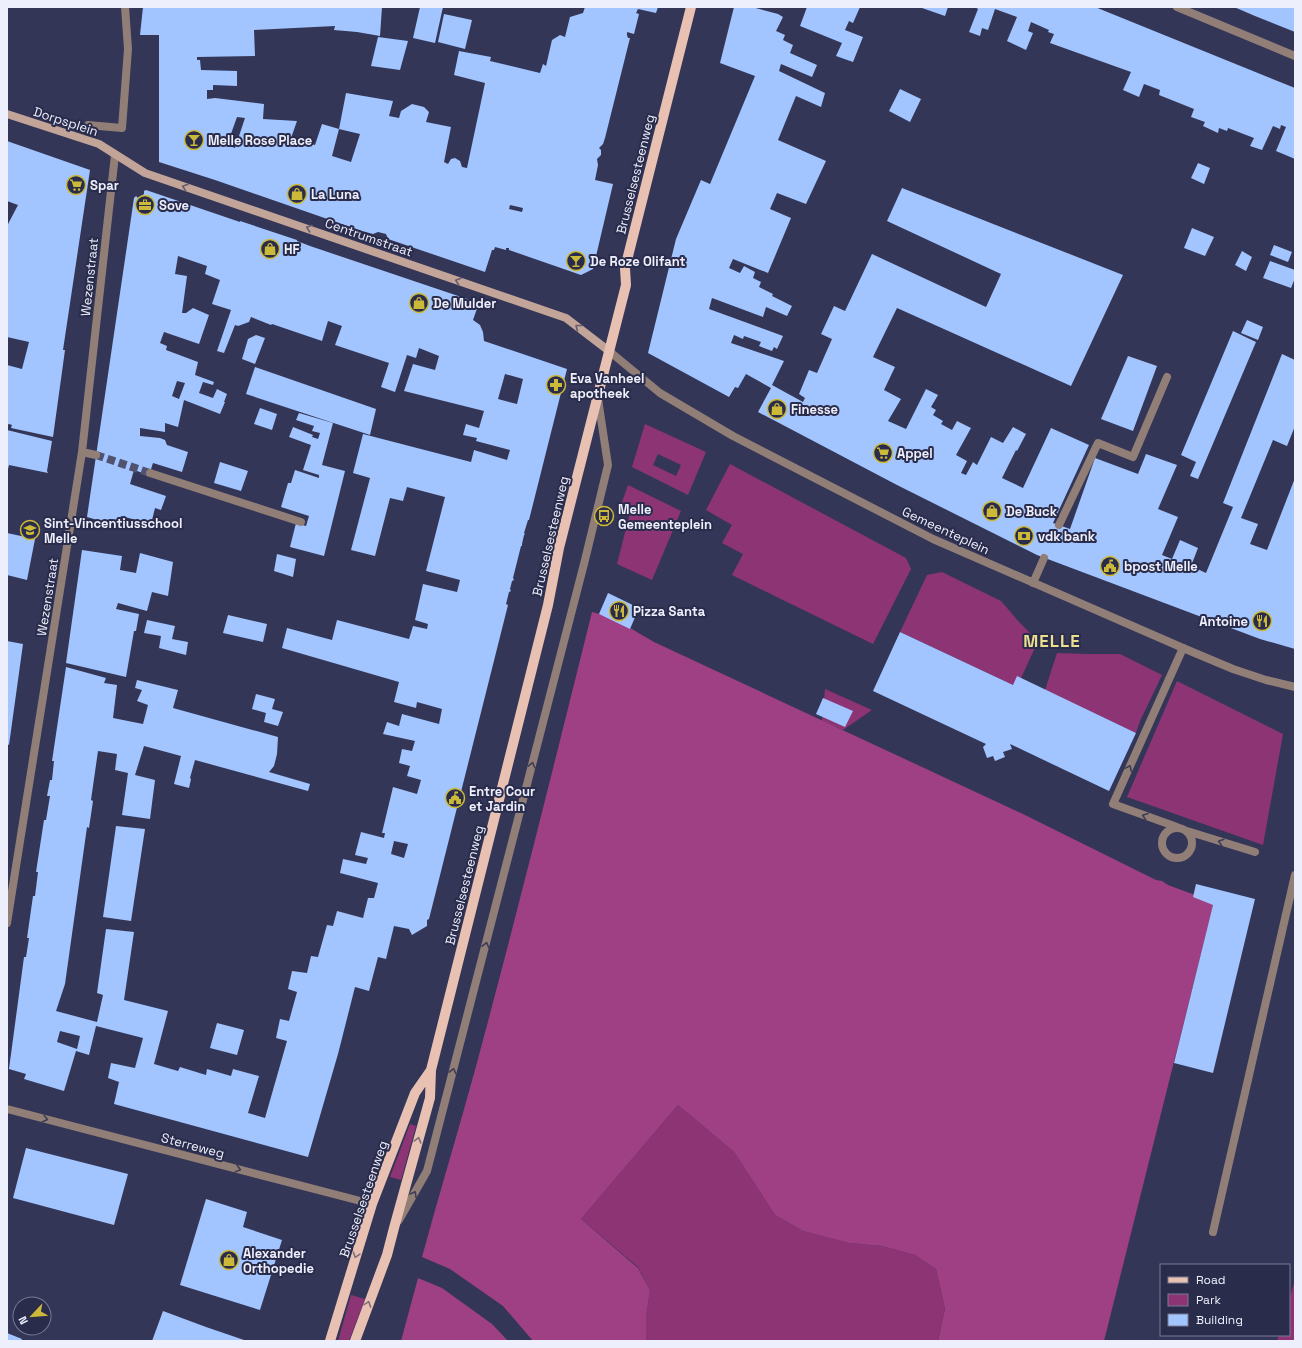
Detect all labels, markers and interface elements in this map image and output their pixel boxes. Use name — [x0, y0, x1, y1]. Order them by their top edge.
street label: Dorpsplein — [31, 103, 100, 140]
street label: Brusselsesteenweg — [612, 113, 659, 236]
bar icon: Melle Rose Place — [183, 129, 205, 151]
place label: Melle Rose Place — [208, 132, 312, 149]
supermarket icon: Spar — [65, 174, 87, 196]
place label: Spar — [90, 177, 119, 194]
one-way arrow — [182, 183, 189, 191]
shop icon: La Luna — [286, 183, 308, 205]
place label: La Luna — [311, 186, 360, 203]
office icon: Sove — [134, 194, 156, 216]
place label: Sove — [159, 197, 189, 214]
street label: Centrumstraat — [323, 215, 415, 260]
one-way arrow — [305, 225, 312, 233]
street label: Wezenstraat — [77, 237, 102, 317]
shop icon: HF — [259, 238, 281, 260]
place label: HF — [284, 241, 300, 258]
bar icon: De Roze Olifant — [565, 250, 587, 272]
place label: De Roze Olifant — [590, 253, 686, 270]
one-way arrow — [454, 277, 461, 286]
shop icon: De Mulder — [408, 292, 430, 314]
place label: De Mulder — [433, 295, 496, 312]
one-way arrow — [576, 325, 583, 332]
place label: Eva Vanheel apotheek — [570, 370, 644, 402]
pharmacy icon: Eva Vanheel apotheek — [545, 374, 567, 396]
shop icon: Finesse — [766, 398, 788, 420]
place label: Finesse — [791, 401, 838, 418]
supermarket icon: Appel — [872, 442, 894, 464]
place label: Appel — [897, 445, 933, 462]
street label: Brusselsesteenweg — [528, 474, 573, 598]
shop icon: De Buck — [981, 500, 1003, 522]
place label: Melle Gemeenteplein — [618, 501, 712, 533]
street label: Gemeenteplein — [899, 503, 992, 558]
place label: De Buck — [1006, 503, 1058, 520]
bus stop icon: Melle Gemeenteplein — [593, 505, 615, 527]
place label: Sint-Vincentiusschool Melle — [44, 515, 182, 547]
school or university icon: Sint-Vincentiusschool Melle — [19, 519, 41, 541]
bank icon: vdk bank — [1013, 525, 1035, 547]
place label: vdk bank — [1038, 528, 1096, 545]
public building icon: bpost Melle — [1099, 555, 1121, 577]
street label: Wezenstraat — [33, 557, 62, 637]
place label: bpost Melle — [1124, 558, 1198, 575]
restaurant icon: Pizza Santa — [608, 600, 630, 622]
place label: Pizza Santa — [633, 603, 706, 620]
restaurant icon: Antoine — [1251, 610, 1273, 632]
place label: Antoine — [1199, 613, 1248, 630]
district label: MELLE — [1023, 630, 1081, 652]
one-way arrow — [527, 762, 536, 769]
one-way arrow — [1124, 765, 1132, 773]
place label: Entre Cour et Jardin — [469, 783, 535, 815]
public building icon: Entre Cour et Jardin — [444, 787, 466, 809]
one-way arrow — [1141, 812, 1148, 820]
street label: Brusselsesteenweg — [441, 824, 488, 947]
one-way arrow — [1217, 838, 1224, 846]
one-way arrow — [481, 942, 489, 948]
one-way arrow — [448, 1068, 457, 1075]
one-way arrow — [42, 1114, 48, 1122]
street label: Sterreweg — [159, 1129, 226, 1162]
one-way arrow — [414, 1137, 422, 1143]
street label: Brusselsesteenweg — [335, 1138, 391, 1260]
one-way arrow — [235, 1164, 242, 1173]
one-way arrow — [409, 1191, 416, 1198]
place label: Alexander Orthopedie — [243, 1245, 314, 1277]
shop icon: Alexander Orthopedie — [218, 1249, 240, 1271]
one-way arrow — [352, 1251, 361, 1258]
legend — [1160, 1264, 1290, 1336]
text: Road — [1196, 1272, 1225, 1288]
text: Park — [1196, 1292, 1221, 1308]
north arrow — [12, 1296, 52, 1336]
one-way arrow — [364, 1301, 372, 1308]
text: Building — [1196, 1312, 1243, 1328]
text: N — [15, 1314, 31, 1327]

